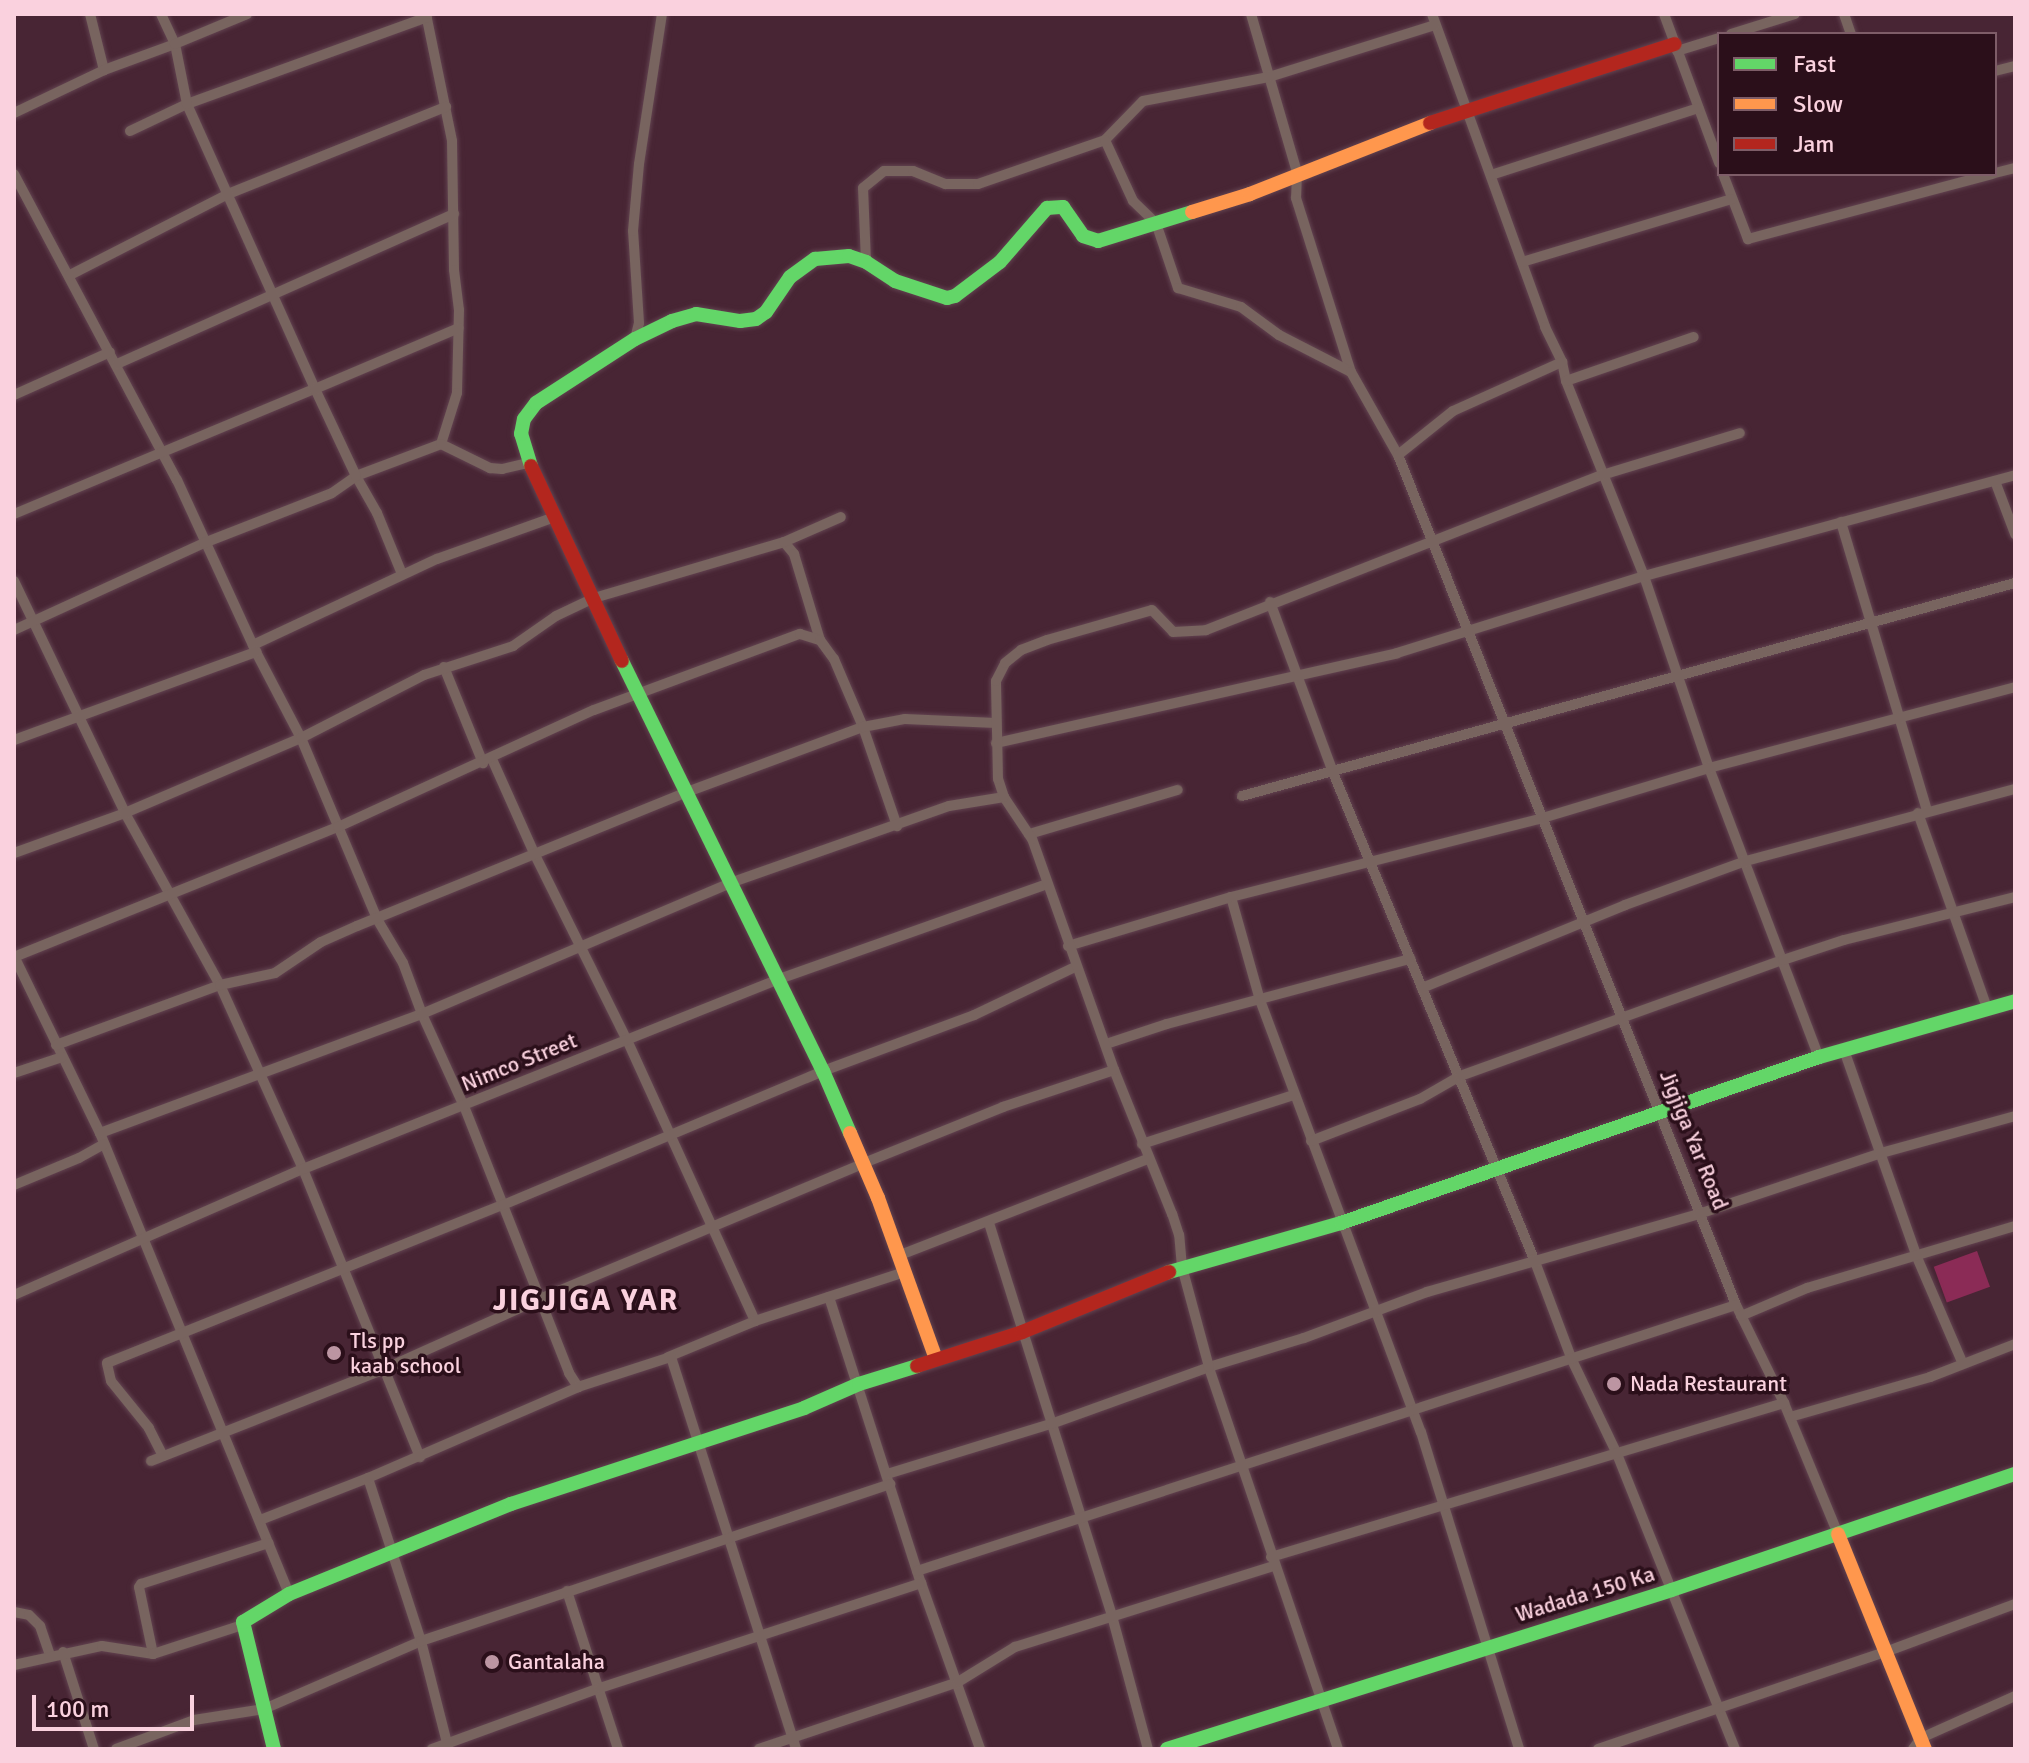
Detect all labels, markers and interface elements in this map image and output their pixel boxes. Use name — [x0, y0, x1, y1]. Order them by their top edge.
legend — [1717, 32, 1997, 176]
text: Fast — [1793, 49, 1836, 79]
text: Slow — [1793, 89, 1843, 119]
text: Jam — [1793, 129, 1834, 159]
street label: Nimco Street — [457, 1027, 581, 1097]
street label: Jigjiga Yar Road — [1654, 1066, 1734, 1214]
district label: JIGJIGA YAR — [493, 1283, 679, 1319]
place label: Tls pp kaab school — [350, 1327, 461, 1378]
marker: Tls pp kaab school — [325, 1344, 343, 1362]
place label: Nada Restaurant — [1630, 1371, 1787, 1397]
marker: Nada Restaurant — [1605, 1375, 1623, 1393]
street label: Wadada 150 Ka — [1512, 1560, 1658, 1628]
place label: Gantalaha — [508, 1649, 605, 1675]
marker: Gantalaha — [483, 1653, 501, 1671]
scale bar — [36, 1679, 198, 1729]
text: 100 m — [46, 1694, 109, 1724]

